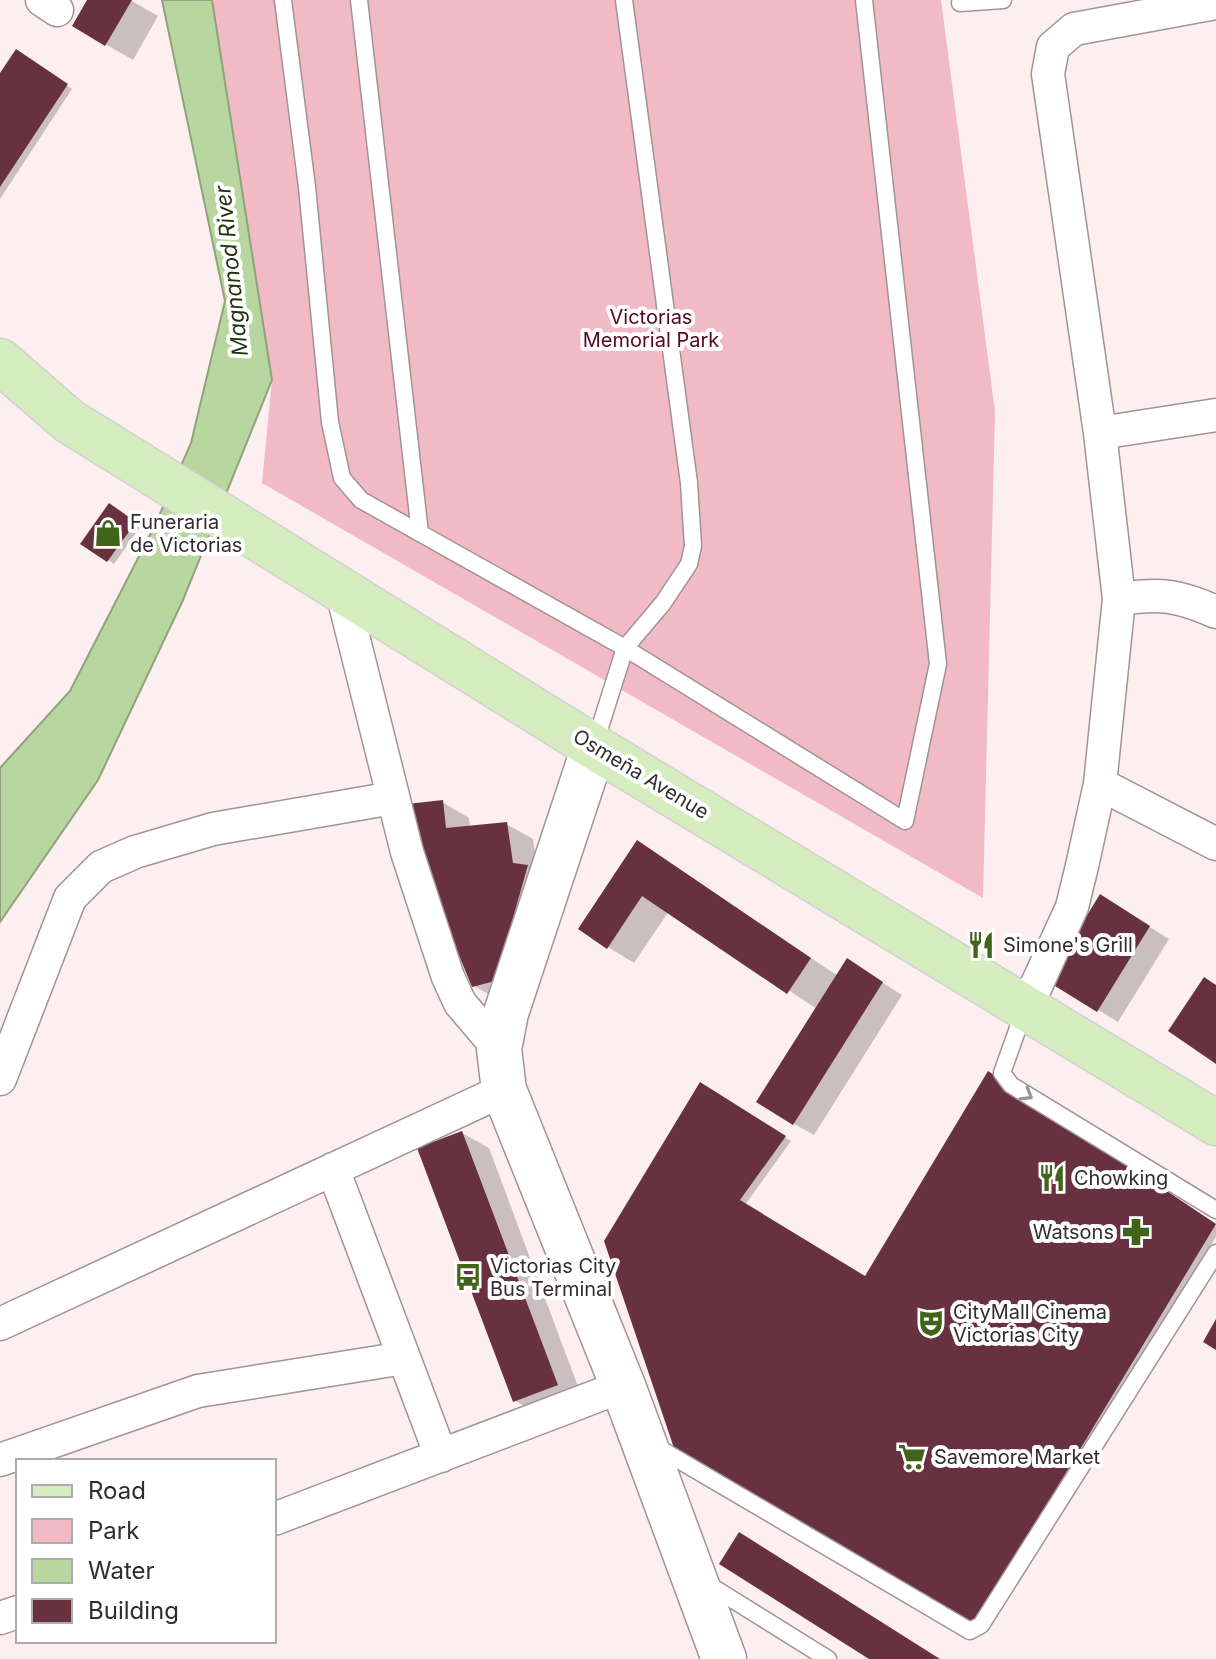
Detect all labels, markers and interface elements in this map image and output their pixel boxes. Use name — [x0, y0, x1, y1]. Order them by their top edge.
water label: Magnanod River — [209, 184, 253, 358]
park label: Victorias Memorial Park — [583, 305, 719, 352]
place label: Funeraria de Victorias — [130, 510, 242, 557]
shop icon: Funeraria de Victorias — [93, 518, 123, 548]
street label: Osmeña Avenue — [569, 724, 713, 824]
restaurant icon: Simone's Grill — [966, 930, 996, 960]
place label: Simone's Grill — [1003, 933, 1133, 957]
one-way arrow — [1018, 1085, 1033, 1100]
restaurant icon: Chowking — [1037, 1163, 1067, 1193]
place label: Chowking — [1074, 1166, 1168, 1190]
pharmacy icon: Watsons — [1121, 1217, 1151, 1247]
place label: Watsons — [1033, 1220, 1114, 1244]
place label: Victorias City Bus Terminal — [490, 1254, 616, 1301]
bus stop icon: Victorias City Bus Terminal — [453, 1262, 483, 1292]
place label: CityMall Cinema Victorias City — [953, 1300, 1107, 1347]
theatre icon: CityMall Cinema Victorias City — [916, 1308, 946, 1338]
supermarket icon: Savemore Market — [897, 1442, 927, 1472]
place label: Savemore Market — [934, 1445, 1101, 1469]
legend — [16, 1459, 276, 1643]
text: Road — [88, 1476, 146, 1505]
text: Park — [88, 1516, 139, 1545]
text: Water — [88, 1556, 155, 1585]
text: Building — [88, 1596, 179, 1625]

